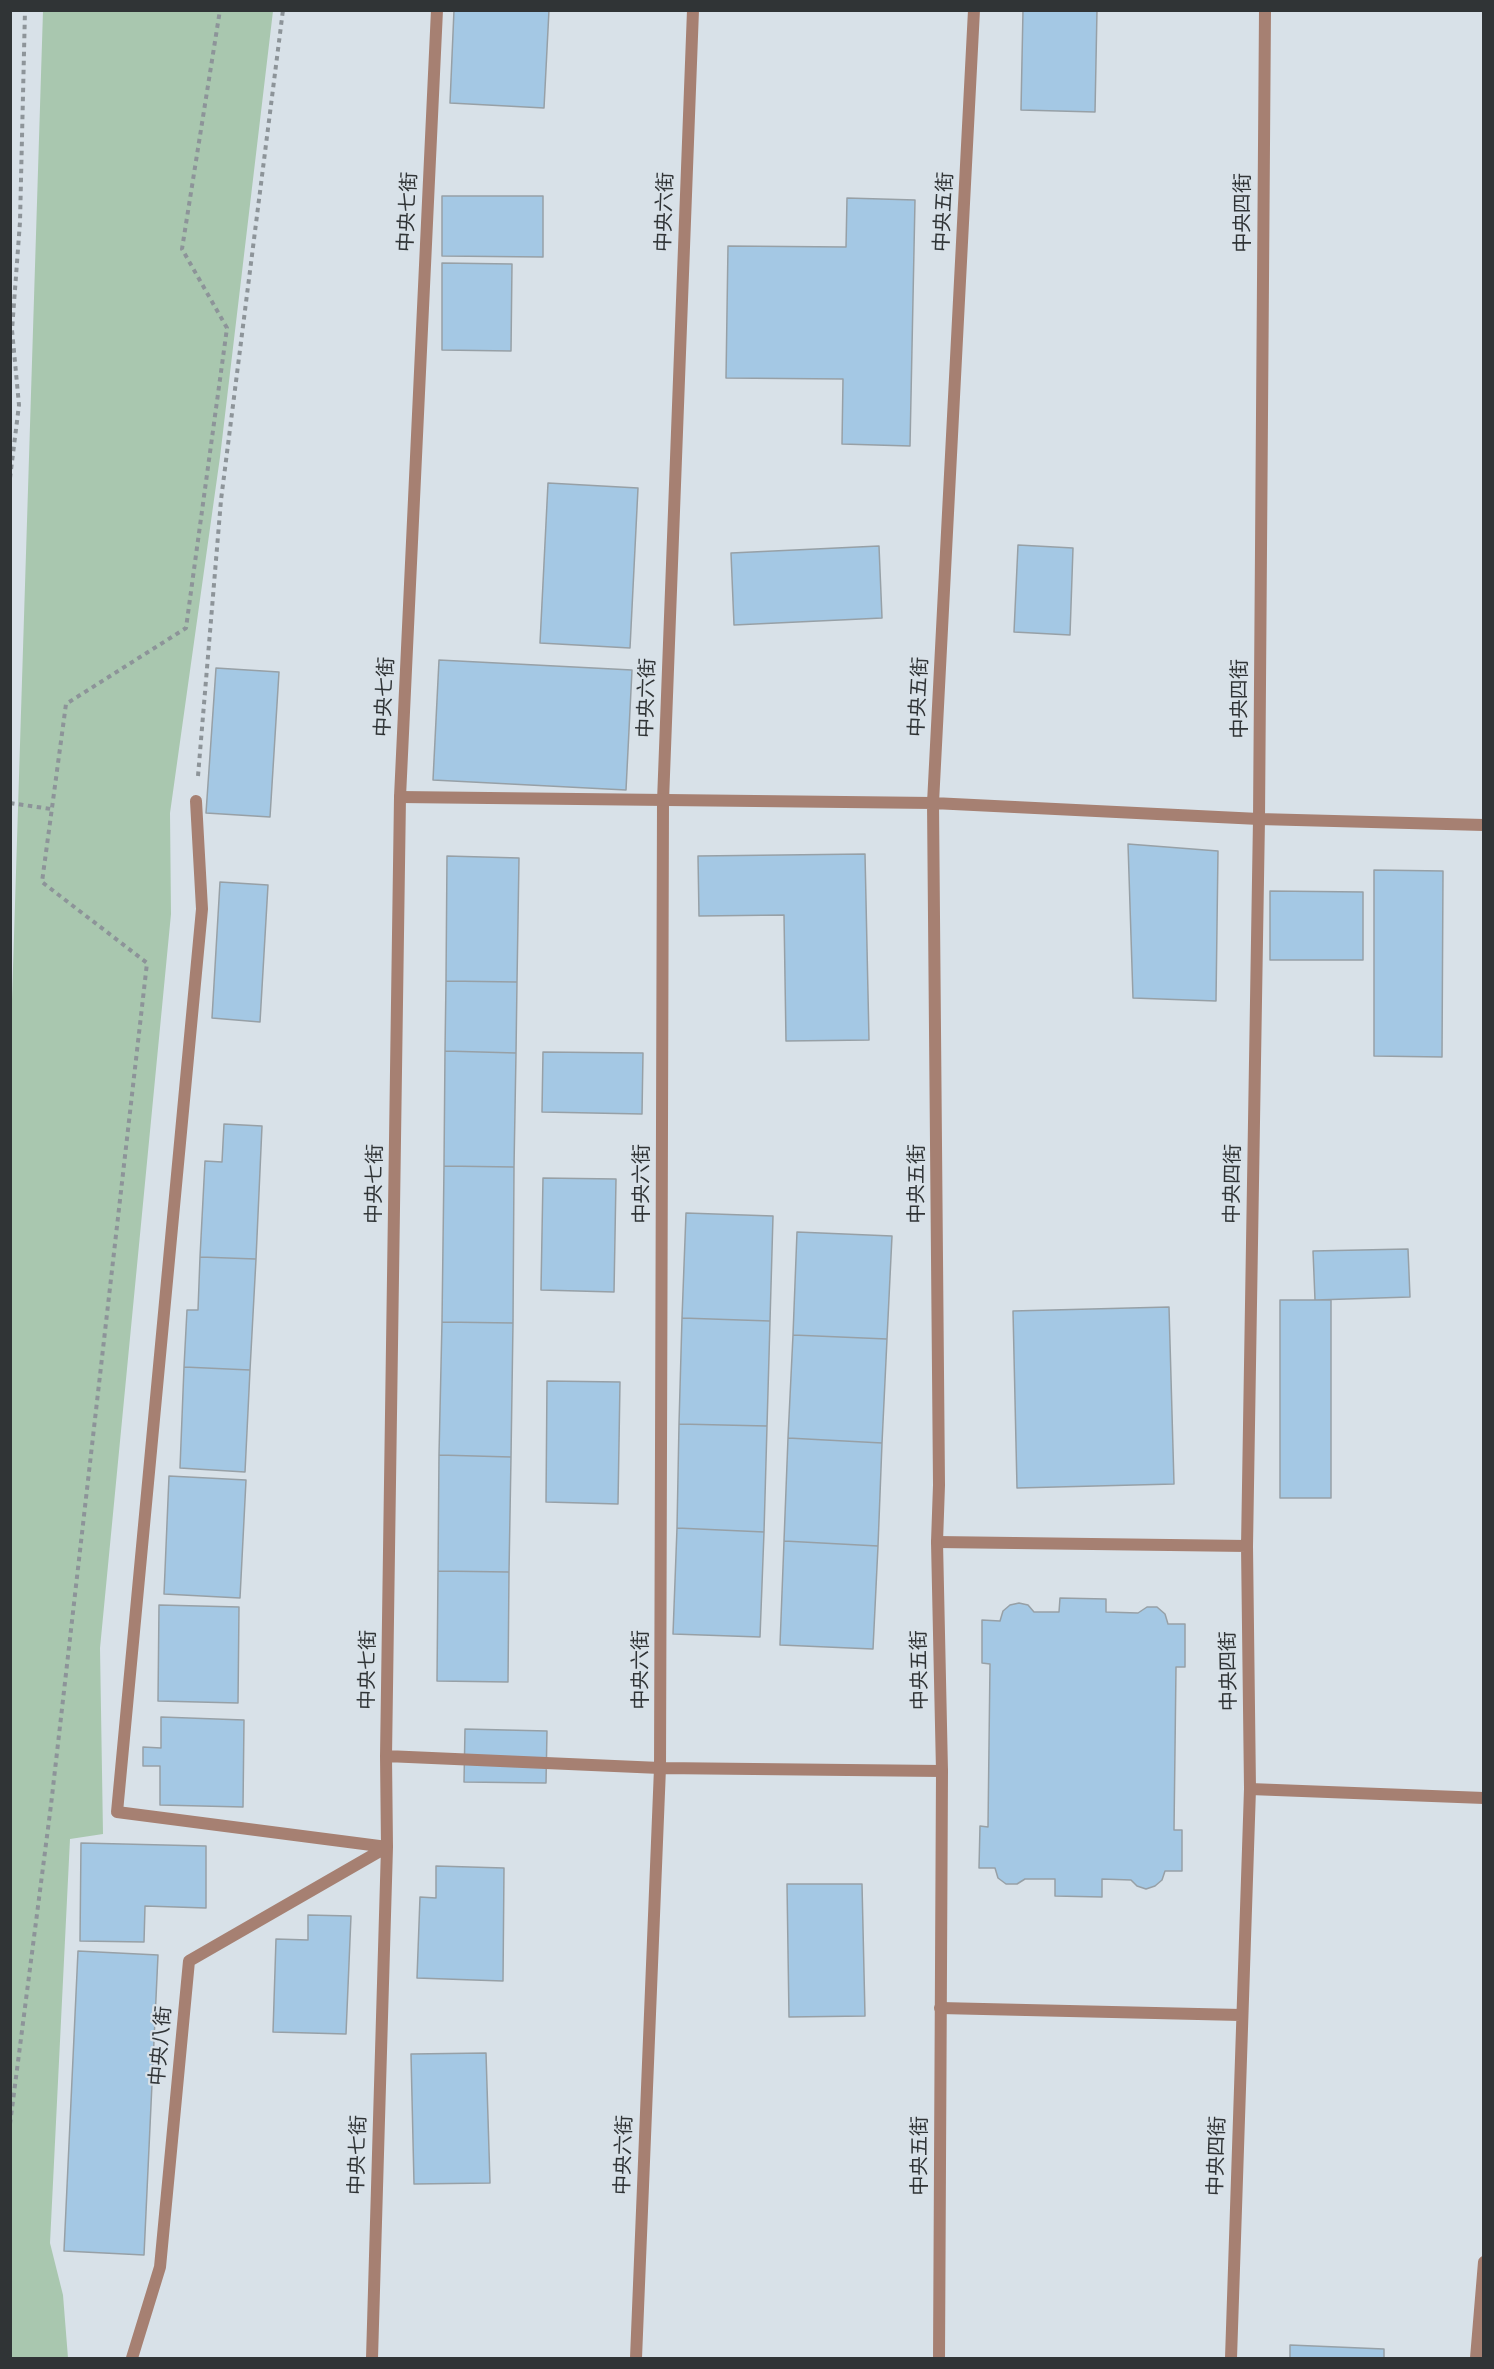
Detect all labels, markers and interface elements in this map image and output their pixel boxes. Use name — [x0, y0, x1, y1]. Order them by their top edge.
street label: 中央七街 — [394, 171, 422, 253]
street label: 中央五街 — [930, 171, 958, 253]
street label: 中央六街 — [652, 172, 678, 252]
street label: 中央四街 — [1231, 173, 1255, 253]
street label: 中央七街 — [371, 656, 399, 738]
street label: 中央五街 — [905, 656, 933, 738]
street label: 中央六街 — [634, 658, 660, 738]
street label: 中央四街 — [1228, 659, 1252, 739]
street label: 中央七街 — [362, 1144, 388, 1224]
street label: 中央六街 — [630, 1144, 654, 1224]
street label: 中央五街 — [905, 1144, 929, 1224]
street label: 中央四街 — [1220, 1144, 1246, 1224]
street label: 中央七街 — [355, 1630, 381, 1710]
street label: 中央六街 — [629, 1630, 653, 1710]
street label: 中央五街 — [907, 1630, 933, 1710]
street label: 中央四街 — [1216, 1631, 1242, 1711]
street label: 中央八街 — [146, 2005, 176, 2087]
street label: 中央七街 — [345, 2115, 371, 2195]
street label: 中央六街 — [611, 2115, 637, 2195]
street label: 中央五街 — [908, 2116, 932, 2196]
street label: 中央四街 — [1204, 2116, 1230, 2196]

